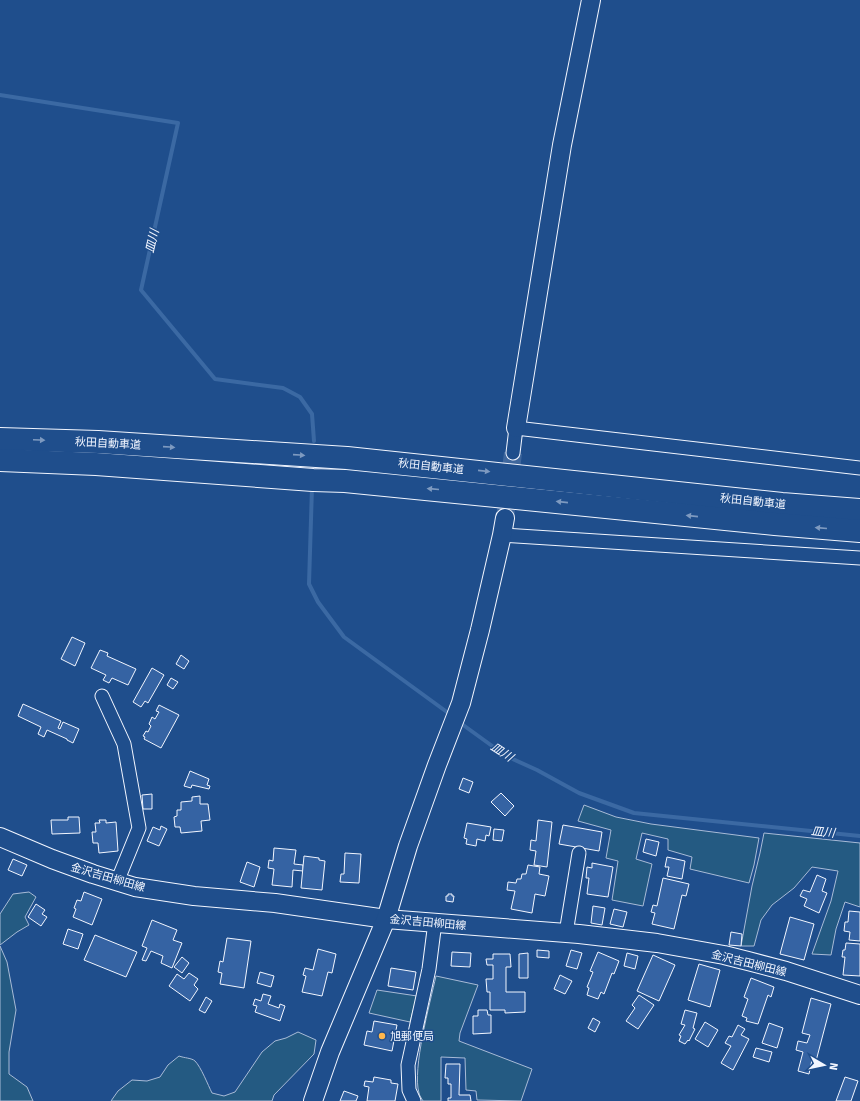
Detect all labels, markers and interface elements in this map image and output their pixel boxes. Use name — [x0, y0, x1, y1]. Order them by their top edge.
water label: 皿川 — [142, 226, 162, 254]
street label: 秋田自動車道 — [75, 435, 141, 452]
one-way arrow — [33, 437, 46, 443]
one-way arrow — [163, 443, 175, 450]
one-way arrow — [293, 451, 305, 458]
street label: 秋田自動車道 — [397, 457, 464, 476]
one-way arrow — [478, 468, 490, 475]
one-way arrow — [427, 486, 439, 492]
street label: 秋田自動車道 — [719, 492, 786, 511]
one-way arrow — [556, 499, 568, 505]
one-way arrow — [686, 512, 698, 519]
one-way arrow — [815, 525, 827, 531]
water label: 皿川 — [488, 740, 518, 765]
water label: 皿川 — [810, 824, 838, 840]
street label: 金沢吉田柳田線 — [69, 861, 147, 894]
street label: 金沢吉田柳田線 — [389, 913, 467, 932]
street label: 金沢吉田柳田線 — [710, 948, 788, 979]
place label: 旭郵便局 — [390, 1030, 434, 1043]
marker: 旭郵便局 — [377, 1031, 387, 1041]
north arrow — [804, 1045, 844, 1085]
text: N — [826, 1062, 840, 1071]

